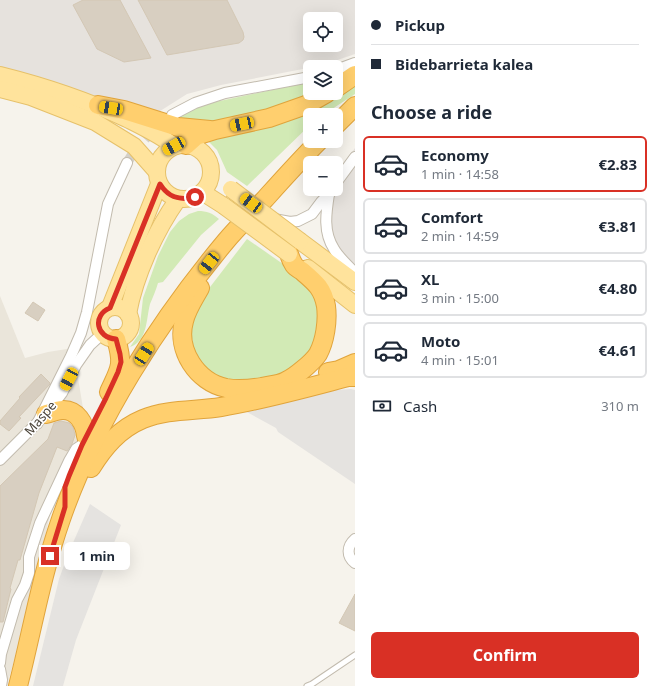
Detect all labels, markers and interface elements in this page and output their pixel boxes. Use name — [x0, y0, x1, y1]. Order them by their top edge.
map controls — [303, 12, 343, 196]
button: locate — [303, 12, 343, 52]
text: Pickup — [395, 15, 445, 35]
text: Bidebarrieta kalea — [395, 54, 533, 74]
button: layers — [303, 60, 343, 100]
car — [98, 100, 124, 116]
text: Choose a ride — [371, 100, 492, 124]
button: + — [303, 108, 343, 148]
car — [229, 116, 255, 132]
car — [161, 135, 187, 157]
text: Economy — [421, 145, 489, 165]
icon: car — [373, 146, 409, 182]
text: €2.83 — [598, 154, 637, 174]
button: − — [303, 156, 343, 196]
text: 1 min · 14:58 — [421, 165, 499, 183]
route start — [186, 188, 204, 206]
car — [238, 191, 264, 215]
text: Comfort — [421, 207, 483, 227]
icon: car — [373, 208, 409, 244]
text: €3.81 — [598, 216, 637, 236]
text: 2 min · 14:59 — [421, 227, 499, 245]
car — [197, 250, 221, 276]
text: XL — [421, 269, 439, 289]
icon: car — [373, 270, 409, 306]
text: €4.80 — [598, 278, 637, 298]
text: 3 min · 15:00 — [421, 289, 499, 307]
text: Moto — [421, 331, 460, 351]
icon: car — [373, 332, 409, 368]
text: €4.61 — [598, 340, 637, 360]
car — [132, 341, 156, 367]
text: 4 min · 15:01 — [421, 351, 499, 369]
car — [58, 366, 80, 392]
icon: cash — [371, 395, 393, 417]
text: Cash — [403, 396, 437, 416]
street label: Maspe — [20, 397, 60, 439]
text: 310 m — [601, 397, 639, 415]
callout: 1 min — [64, 542, 130, 570]
route end — [41, 547, 59, 565]
text: 1 min — [79, 547, 115, 565]
button: Confirm — [371, 632, 639, 678]

